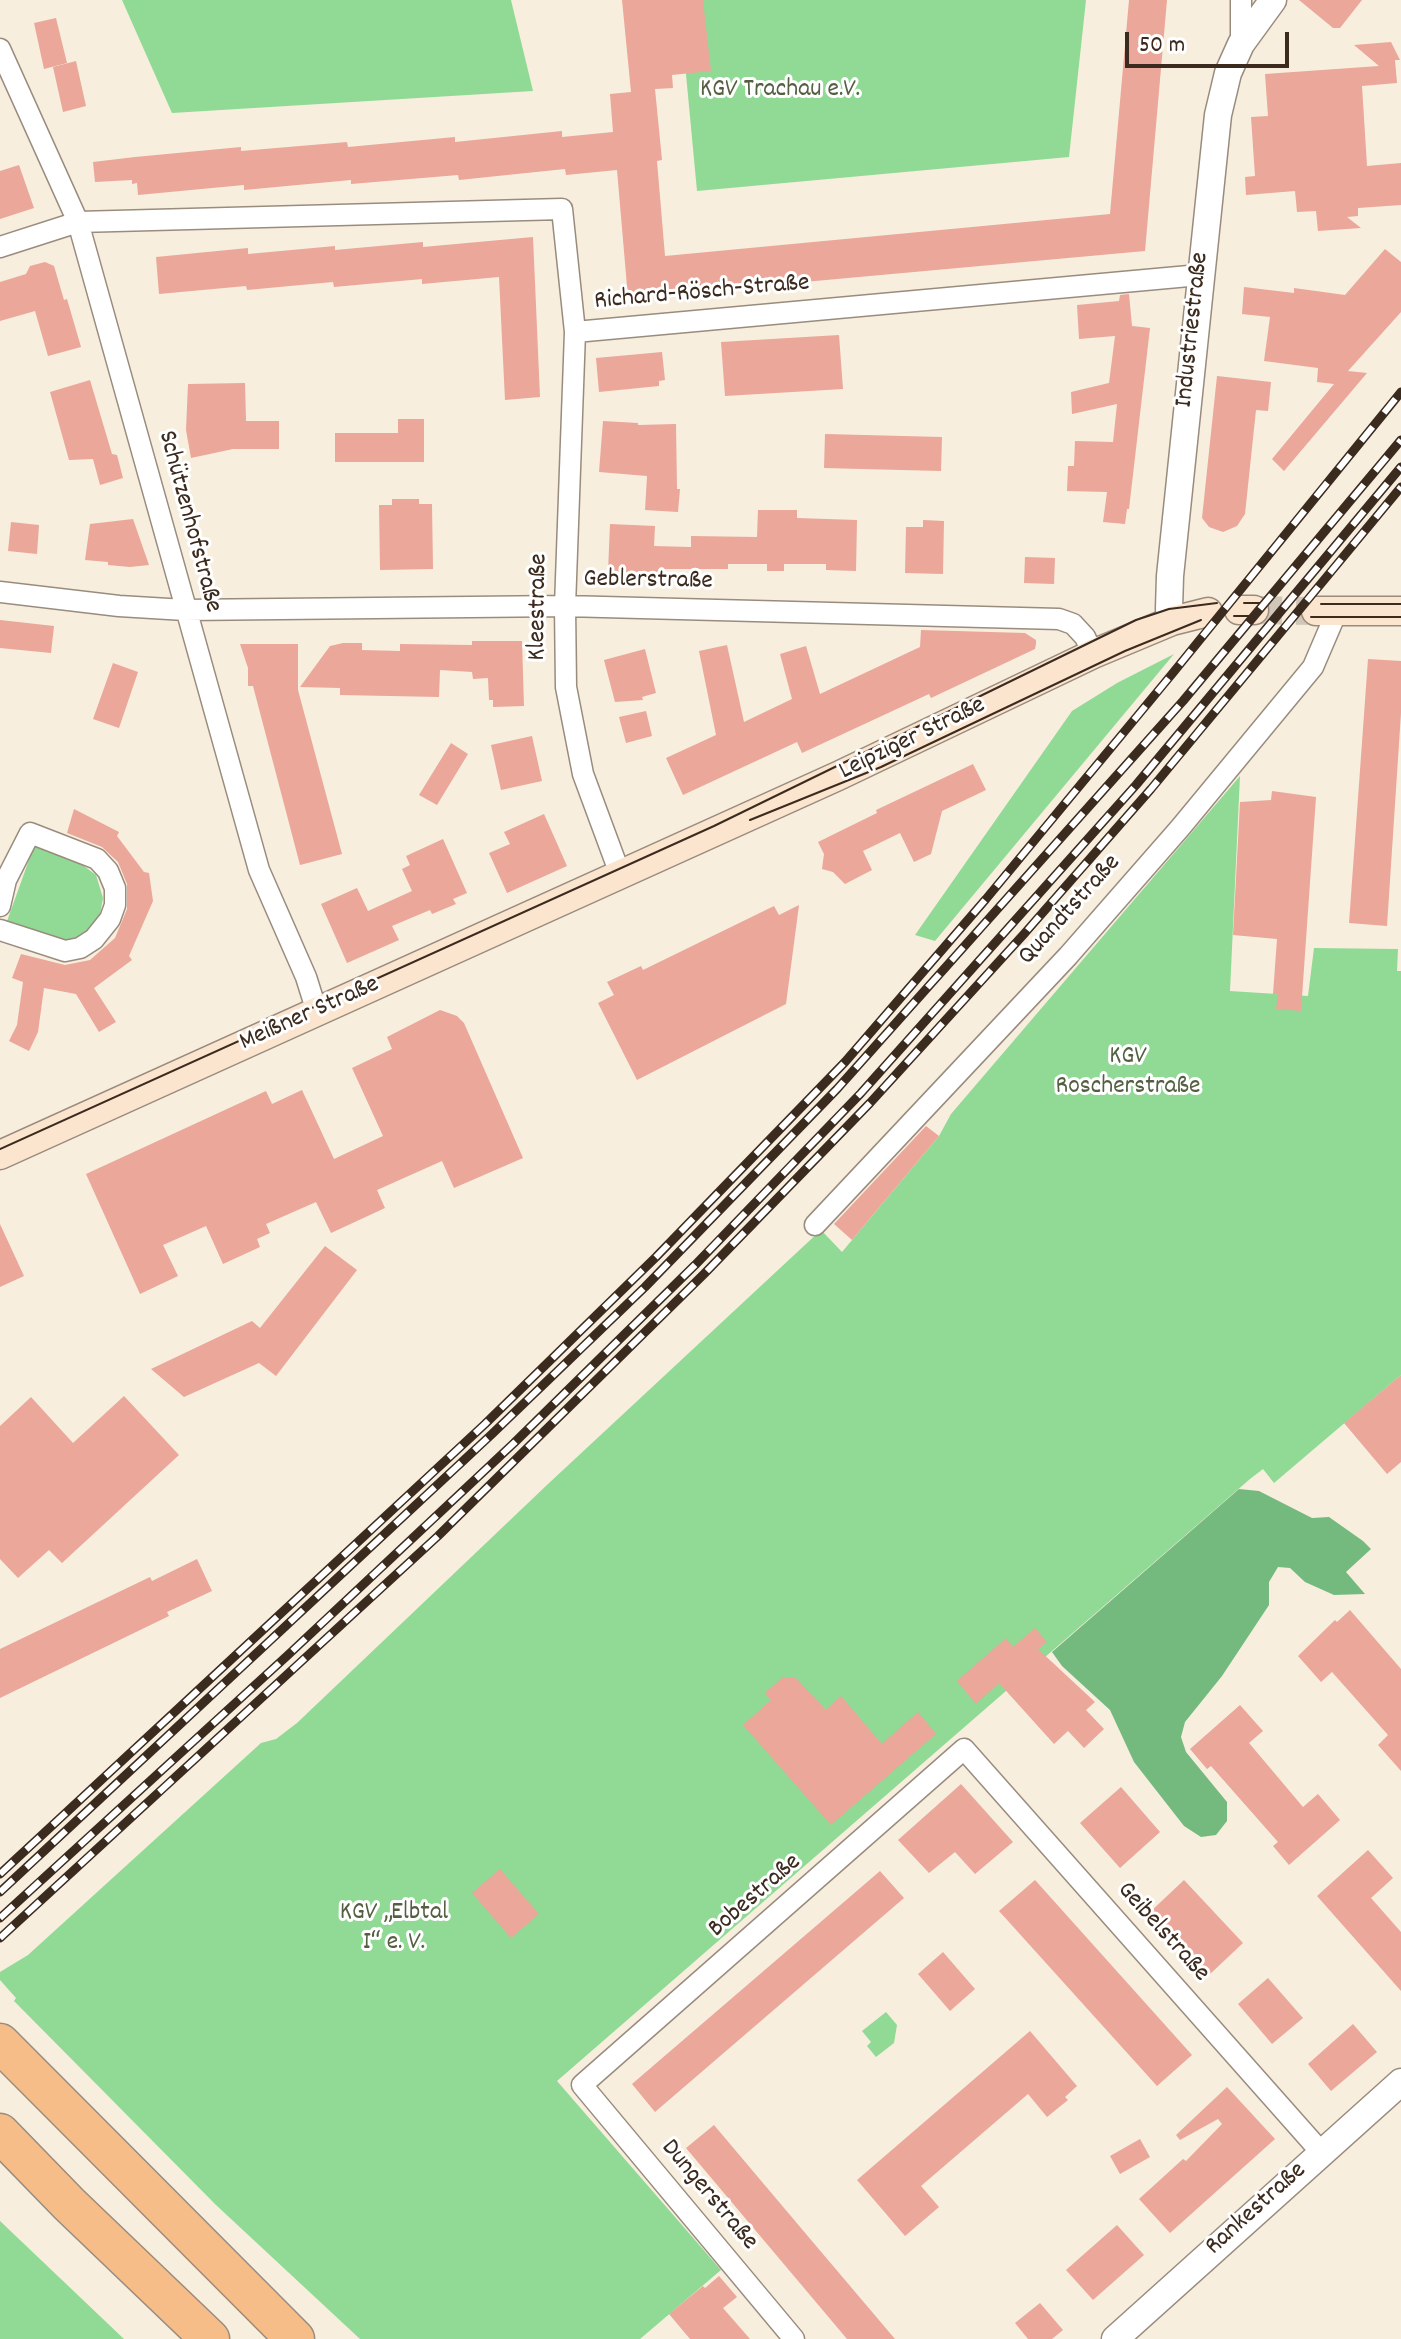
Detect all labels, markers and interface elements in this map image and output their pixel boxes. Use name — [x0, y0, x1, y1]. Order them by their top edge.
scale bar — [1129, 16, 1293, 66]
text: 50 m — [1139, 29, 1185, 63]
park label: KGV Trachau e.V. — [700, 75, 860, 107]
street label: Industriestraße — [1170, 251, 1218, 409]
street label: Richard-Rösch-Straße — [593, 269, 811, 319]
street label: Schützenhofstraße — [149, 428, 227, 616]
street label: Kleestraße — [523, 553, 557, 661]
street label: Geblerstraße — [583, 565, 713, 599]
street label: Leipziger Straße — [835, 691, 991, 789]
street label: Quandtstraße — [1013, 849, 1129, 973]
street label: Meißner Straße — [235, 970, 385, 1060]
park label: KGV Roscherstraße — [1056, 1042, 1200, 1104]
street label: Bobestraße — [703, 1848, 809, 1946]
street label: Geibelstraße — [1109, 1876, 1215, 1990]
park label: KGV „Elbtal I“ e. V. — [340, 1898, 448, 1960]
street label: Dungerstraße — [653, 2134, 763, 2258]
street label: Rankestraße — [1200, 2157, 1314, 2263]

